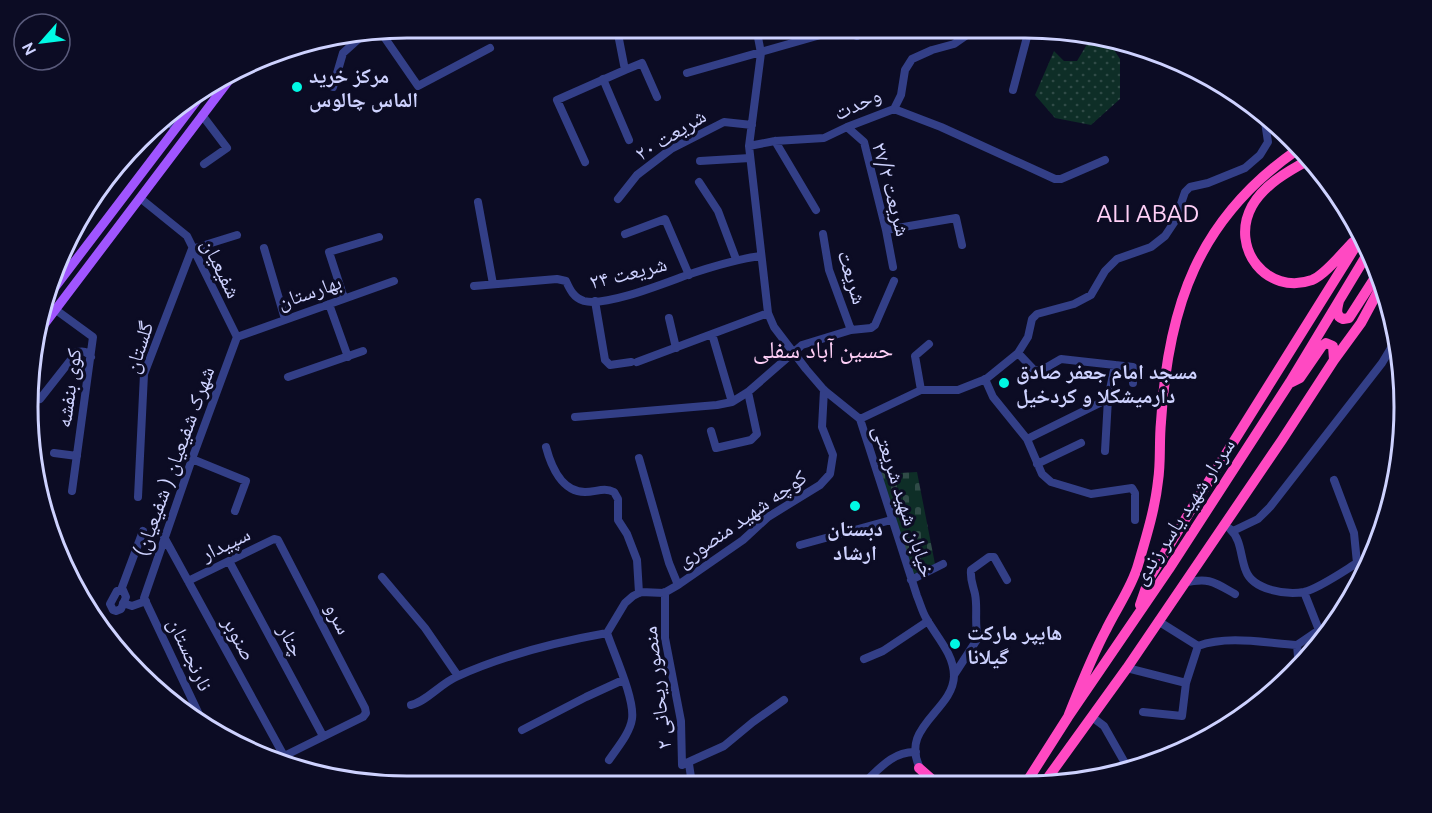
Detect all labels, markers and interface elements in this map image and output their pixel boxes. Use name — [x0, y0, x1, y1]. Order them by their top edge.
north arrow — [12, 12, 72, 72]
text: N — [18, 40, 40, 59]
place label: مرکز خرید الماس چالوس — [309, 63, 418, 113]
marker: مرکز خرید الماس چالوس — [290, 80, 304, 94]
street label: وحدت — [830, 82, 884, 124]
street label: شریعت ۲۰ — [630, 103, 710, 165]
street label: شریعت ۲۷/۲ — [868, 139, 916, 239]
district label: ALI ABAD — [1097, 200, 1199, 227]
street label: شفیعیان — [196, 234, 247, 302]
street label: شریعت — [833, 247, 873, 307]
street label: شریعت ۲۴ — [587, 251, 669, 294]
street label: بهارستان — [274, 269, 345, 314]
street label: گلستان — [118, 318, 159, 376]
district label: حسین آباد سفلی — [753, 336, 893, 364]
street label: کوی بنفشه — [51, 347, 86, 429]
place label: مسجد امام جعفر صادق دارمیشکلا و کردخیل — [1016, 359, 1198, 409]
street label: شهرک شفیعیان ( شفیعیان) — [128, 363, 219, 559]
marker: مسجد امام جعفر صادق دارمیشکلا و کردخیل — [997, 376, 1011, 390]
street label: خیابان شهید شریعتی — [867, 422, 941, 581]
street label: سردار شهید یاسر زندی — [1127, 433, 1240, 589]
street label: کوچه شهید منصوری — [671, 464, 811, 573]
marker: دبستان ارشاد — [848, 499, 862, 513]
place label: دبستان ارشاد — [827, 516, 883, 564]
street label: سپیدار — [195, 521, 254, 567]
street label: سرو — [321, 598, 357, 638]
street label: صنوبر — [217, 611, 262, 665]
street label: نارنجستان — [163, 614, 218, 695]
street label: چنار — [273, 619, 310, 660]
place label: هایپر مارکت گیلانا — [967, 620, 1062, 669]
street label: منصور ریحانی ۲ — [637, 625, 677, 751]
marker: هایپر مارکت گیلانا — [948, 637, 962, 651]

